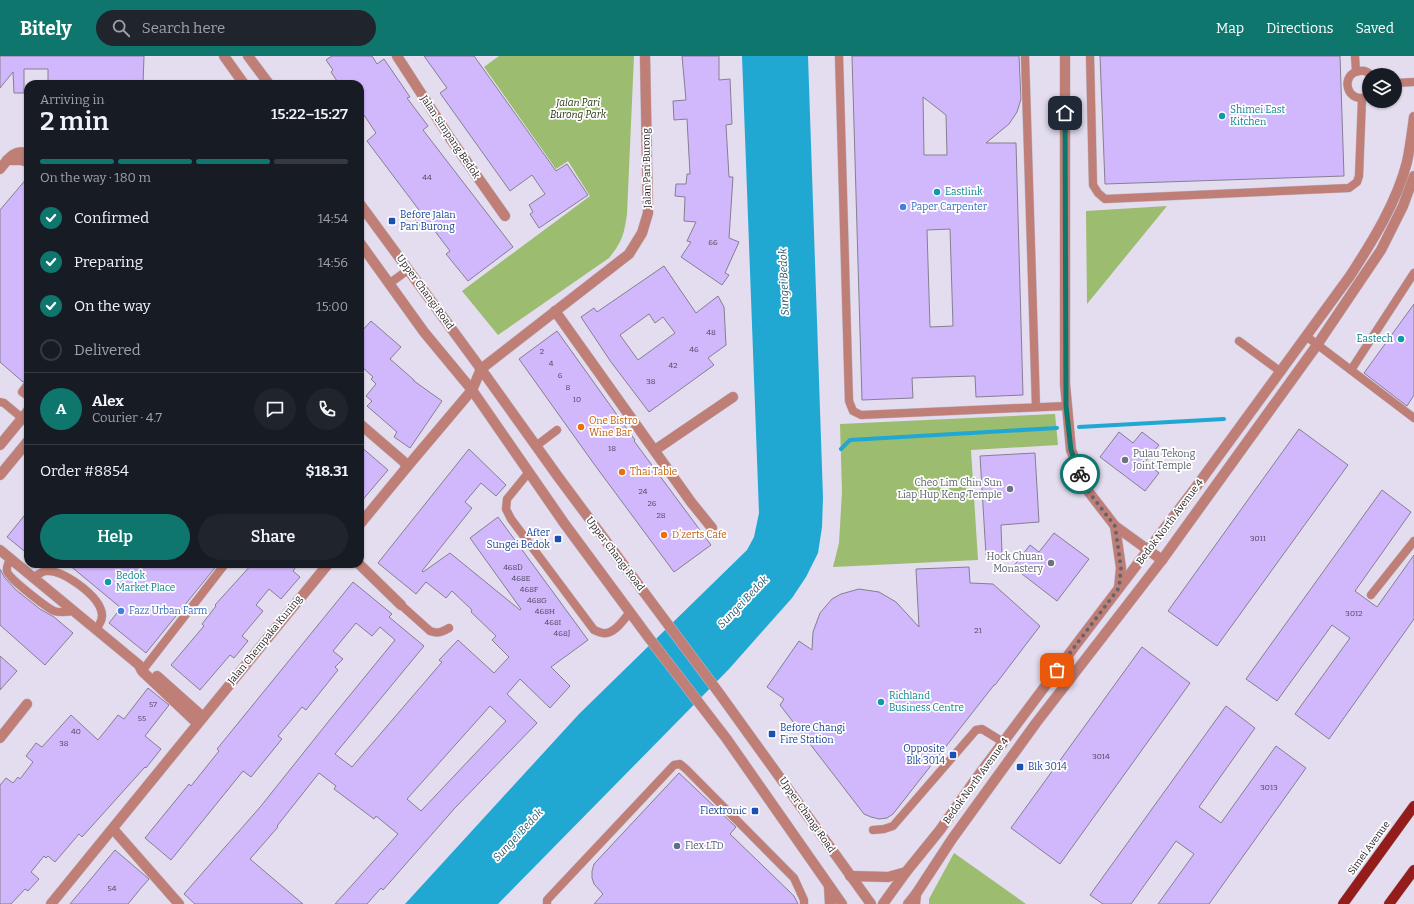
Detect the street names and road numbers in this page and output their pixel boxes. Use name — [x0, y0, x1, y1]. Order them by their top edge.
street label: Jalan Simpang Bedok — [417, 92, 483, 181]
street label: Jalan Pari Burong — [640, 128, 654, 209]
street label: Upper Changi Road — [394, 252, 456, 332]
street label: Bedok North Avenue 4 — [1134, 477, 1206, 567]
street label: Upper Changi Road — [583, 515, 647, 593]
street label: Jalan Chempaka Kuning — [225, 593, 305, 688]
street label: Bedok North Avenue 4 — [941, 735, 1011, 827]
street label: Upper Changi Road — [776, 775, 838, 855]
street label: Simei Avenue — [1345, 819, 1393, 877]

